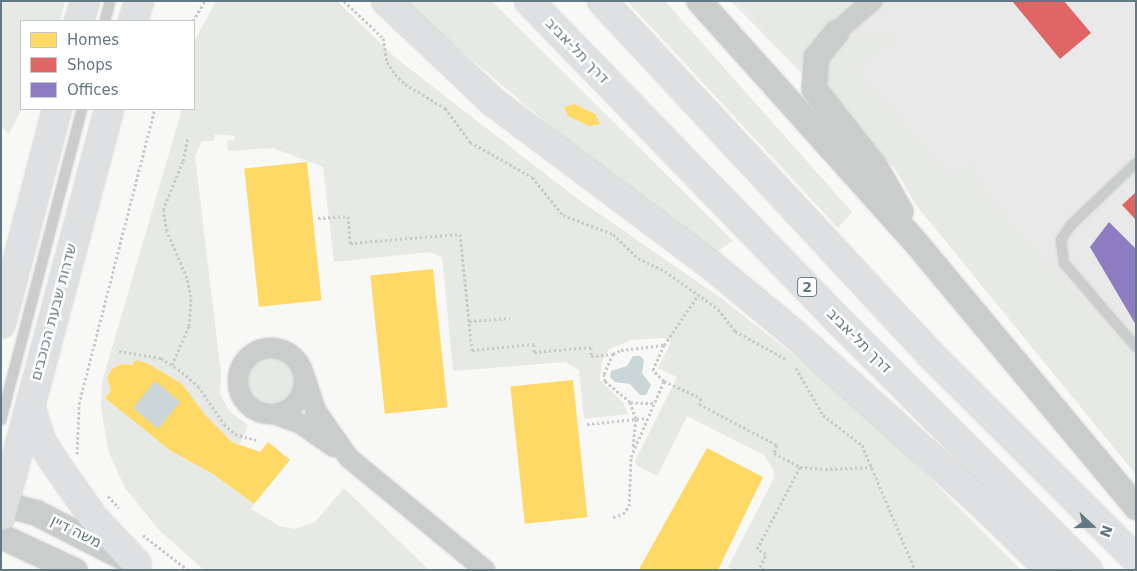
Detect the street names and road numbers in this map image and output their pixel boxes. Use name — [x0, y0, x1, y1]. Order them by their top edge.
street label: דרך תל-אביב — [541, 15, 613, 87]
street label: שדרות שבעת הכוכבים — [27, 242, 81, 382]
road number: 2 — [797, 276, 817, 298]
street label: דרך תל-אביב — [823, 305, 895, 377]
street label: משה דיין — [48, 512, 104, 552]

